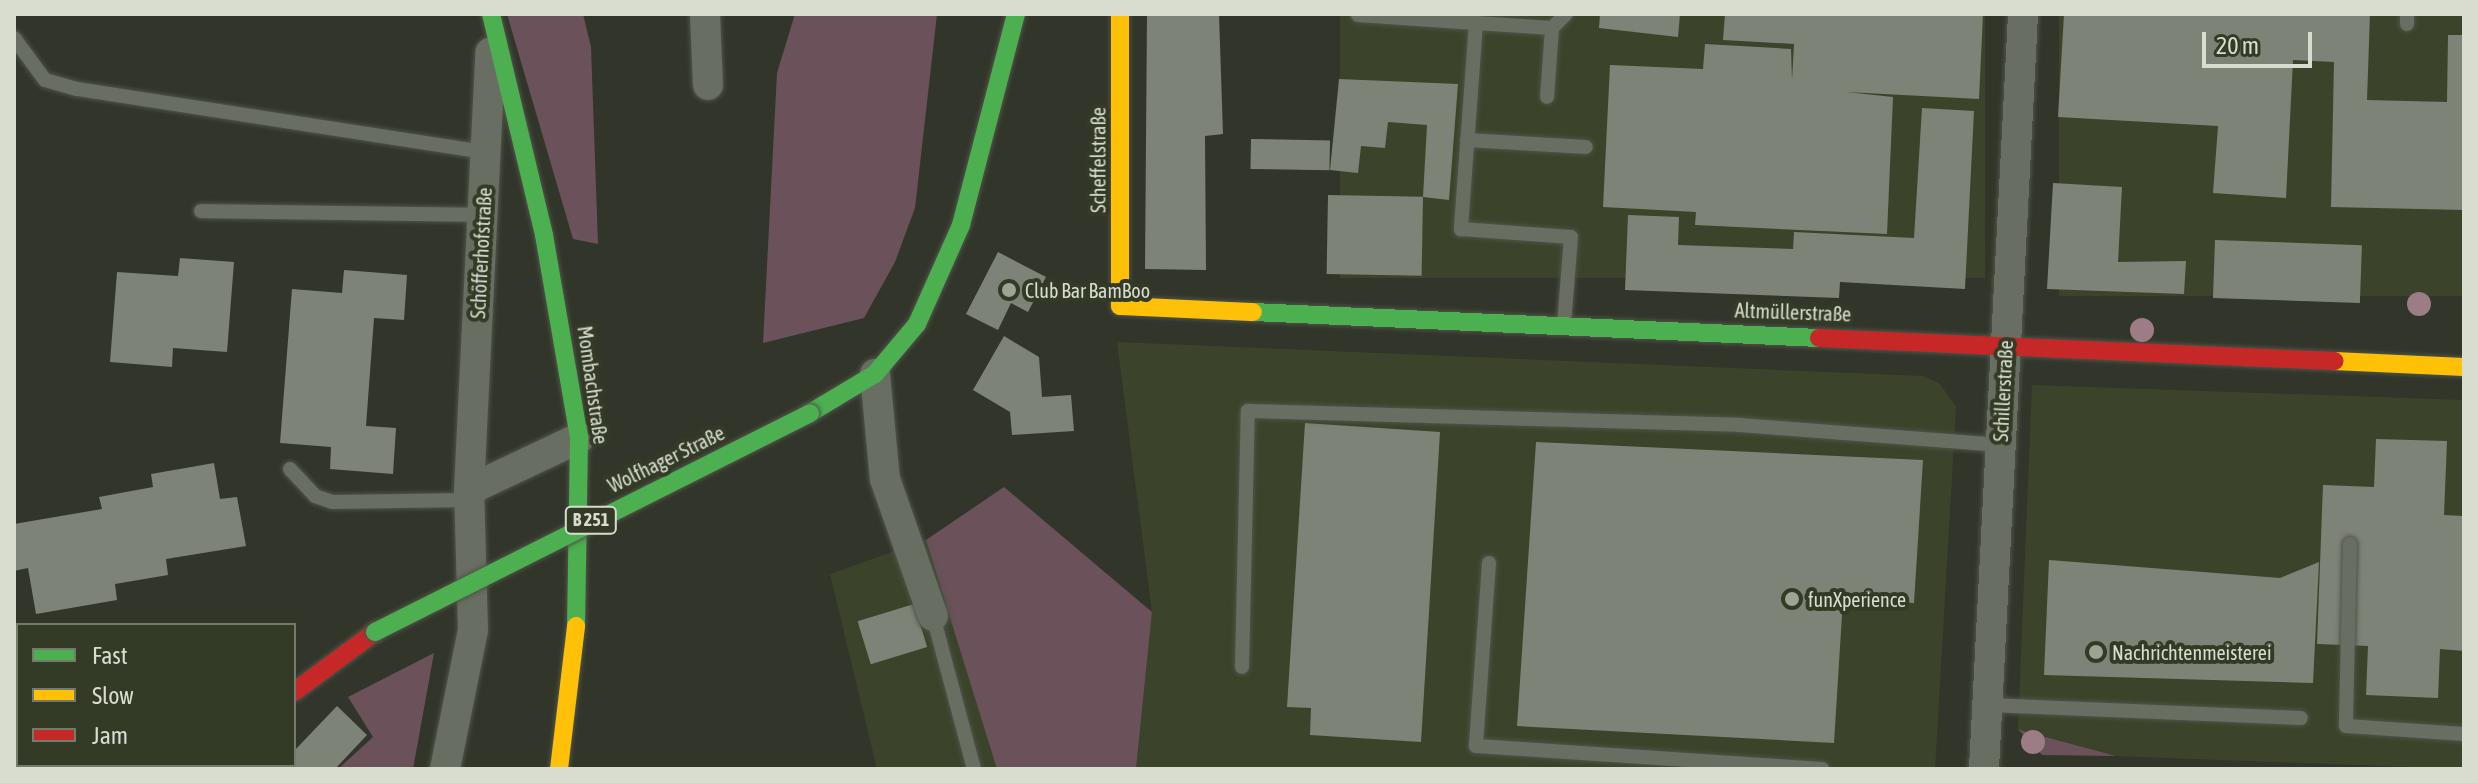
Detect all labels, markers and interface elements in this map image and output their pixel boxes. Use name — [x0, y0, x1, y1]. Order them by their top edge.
scale bar — [2206, 16, 2316, 66]
text: 20 m — [2216, 32, 2259, 59]
street label: Scheffelstraße — [1086, 107, 1110, 213]
street label: Schöfferhofstraße — [466, 187, 496, 319]
place label: Club Bar BamBoo — [1025, 278, 1150, 302]
marker: Club Bar BamBoo — [1000, 281, 1018, 299]
street label: Altmüllerstraße — [1734, 298, 1852, 326]
street label: Mombachstraße — [573, 324, 613, 446]
street label: Schillerstraße — [1988, 340, 2018, 442]
street label: Wolfhager Straße — [604, 420, 728, 498]
road number: B 251 — [563, 506, 619, 534]
place label: funXperience — [1808, 587, 1906, 611]
marker: funXperience — [1783, 590, 1801, 608]
legend — [16, 623, 296, 767]
place label: Nachrichtenmeisterei — [2112, 640, 2271, 664]
text: Fast — [92, 642, 128, 669]
marker: Nachrichtenmeisterei — [2087, 643, 2105, 661]
text: Slow — [92, 682, 134, 709]
text: Jam — [92, 722, 128, 749]

